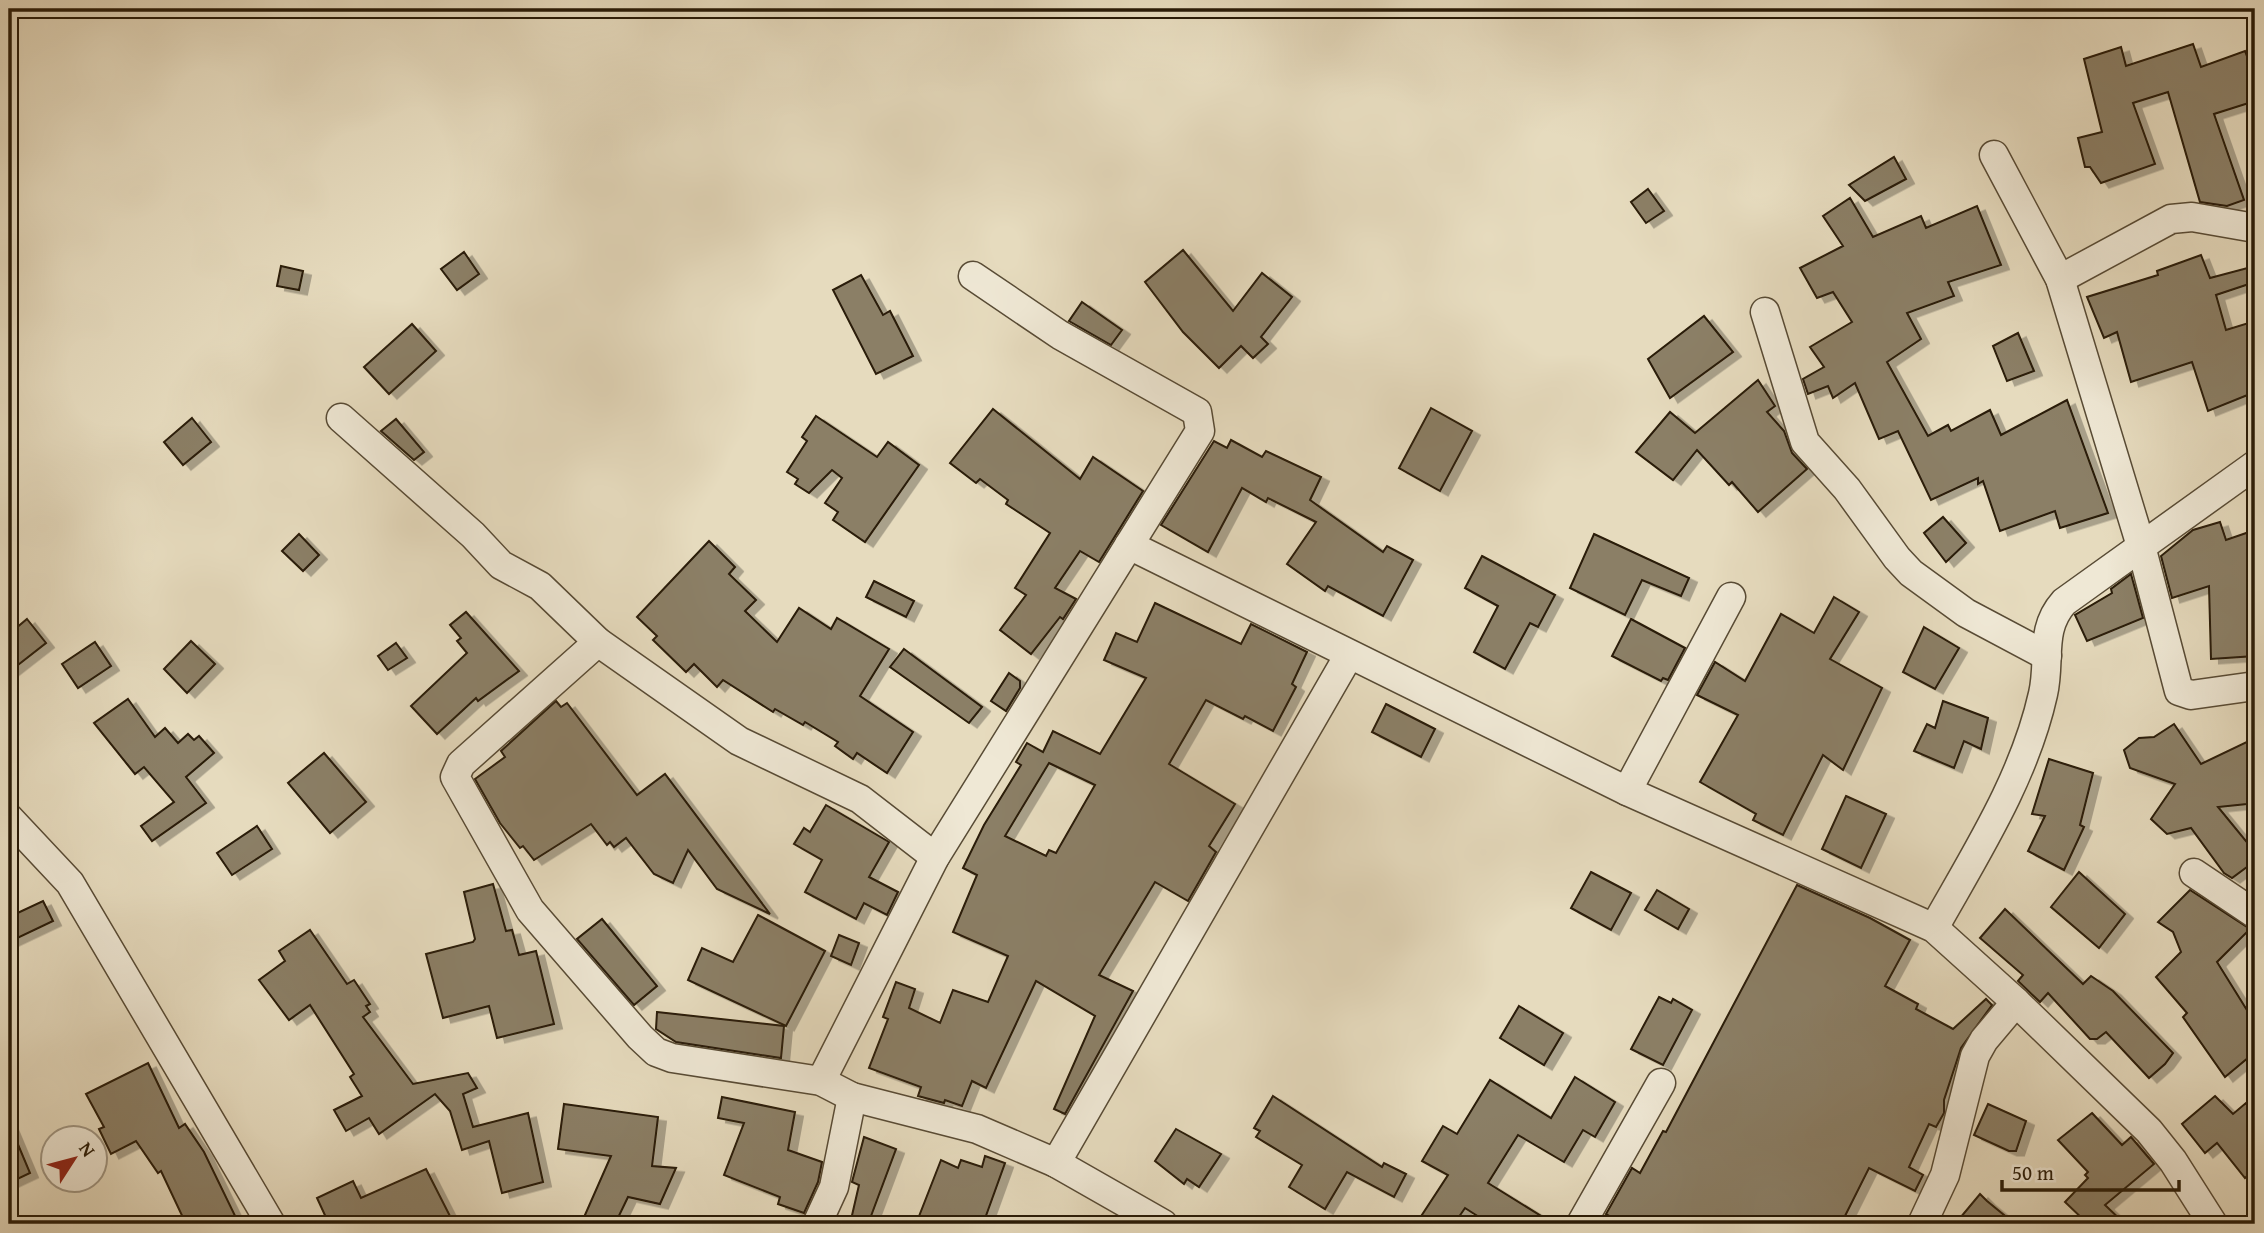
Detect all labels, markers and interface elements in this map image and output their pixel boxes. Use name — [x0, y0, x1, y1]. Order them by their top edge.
north arrow — [38, 1124, 108, 1194]
text: N — [73, 1136, 103, 1163]
scale bar — [2002, 1149, 2178, 1193]
text: 50 m — [2012, 1157, 2054, 1188]

